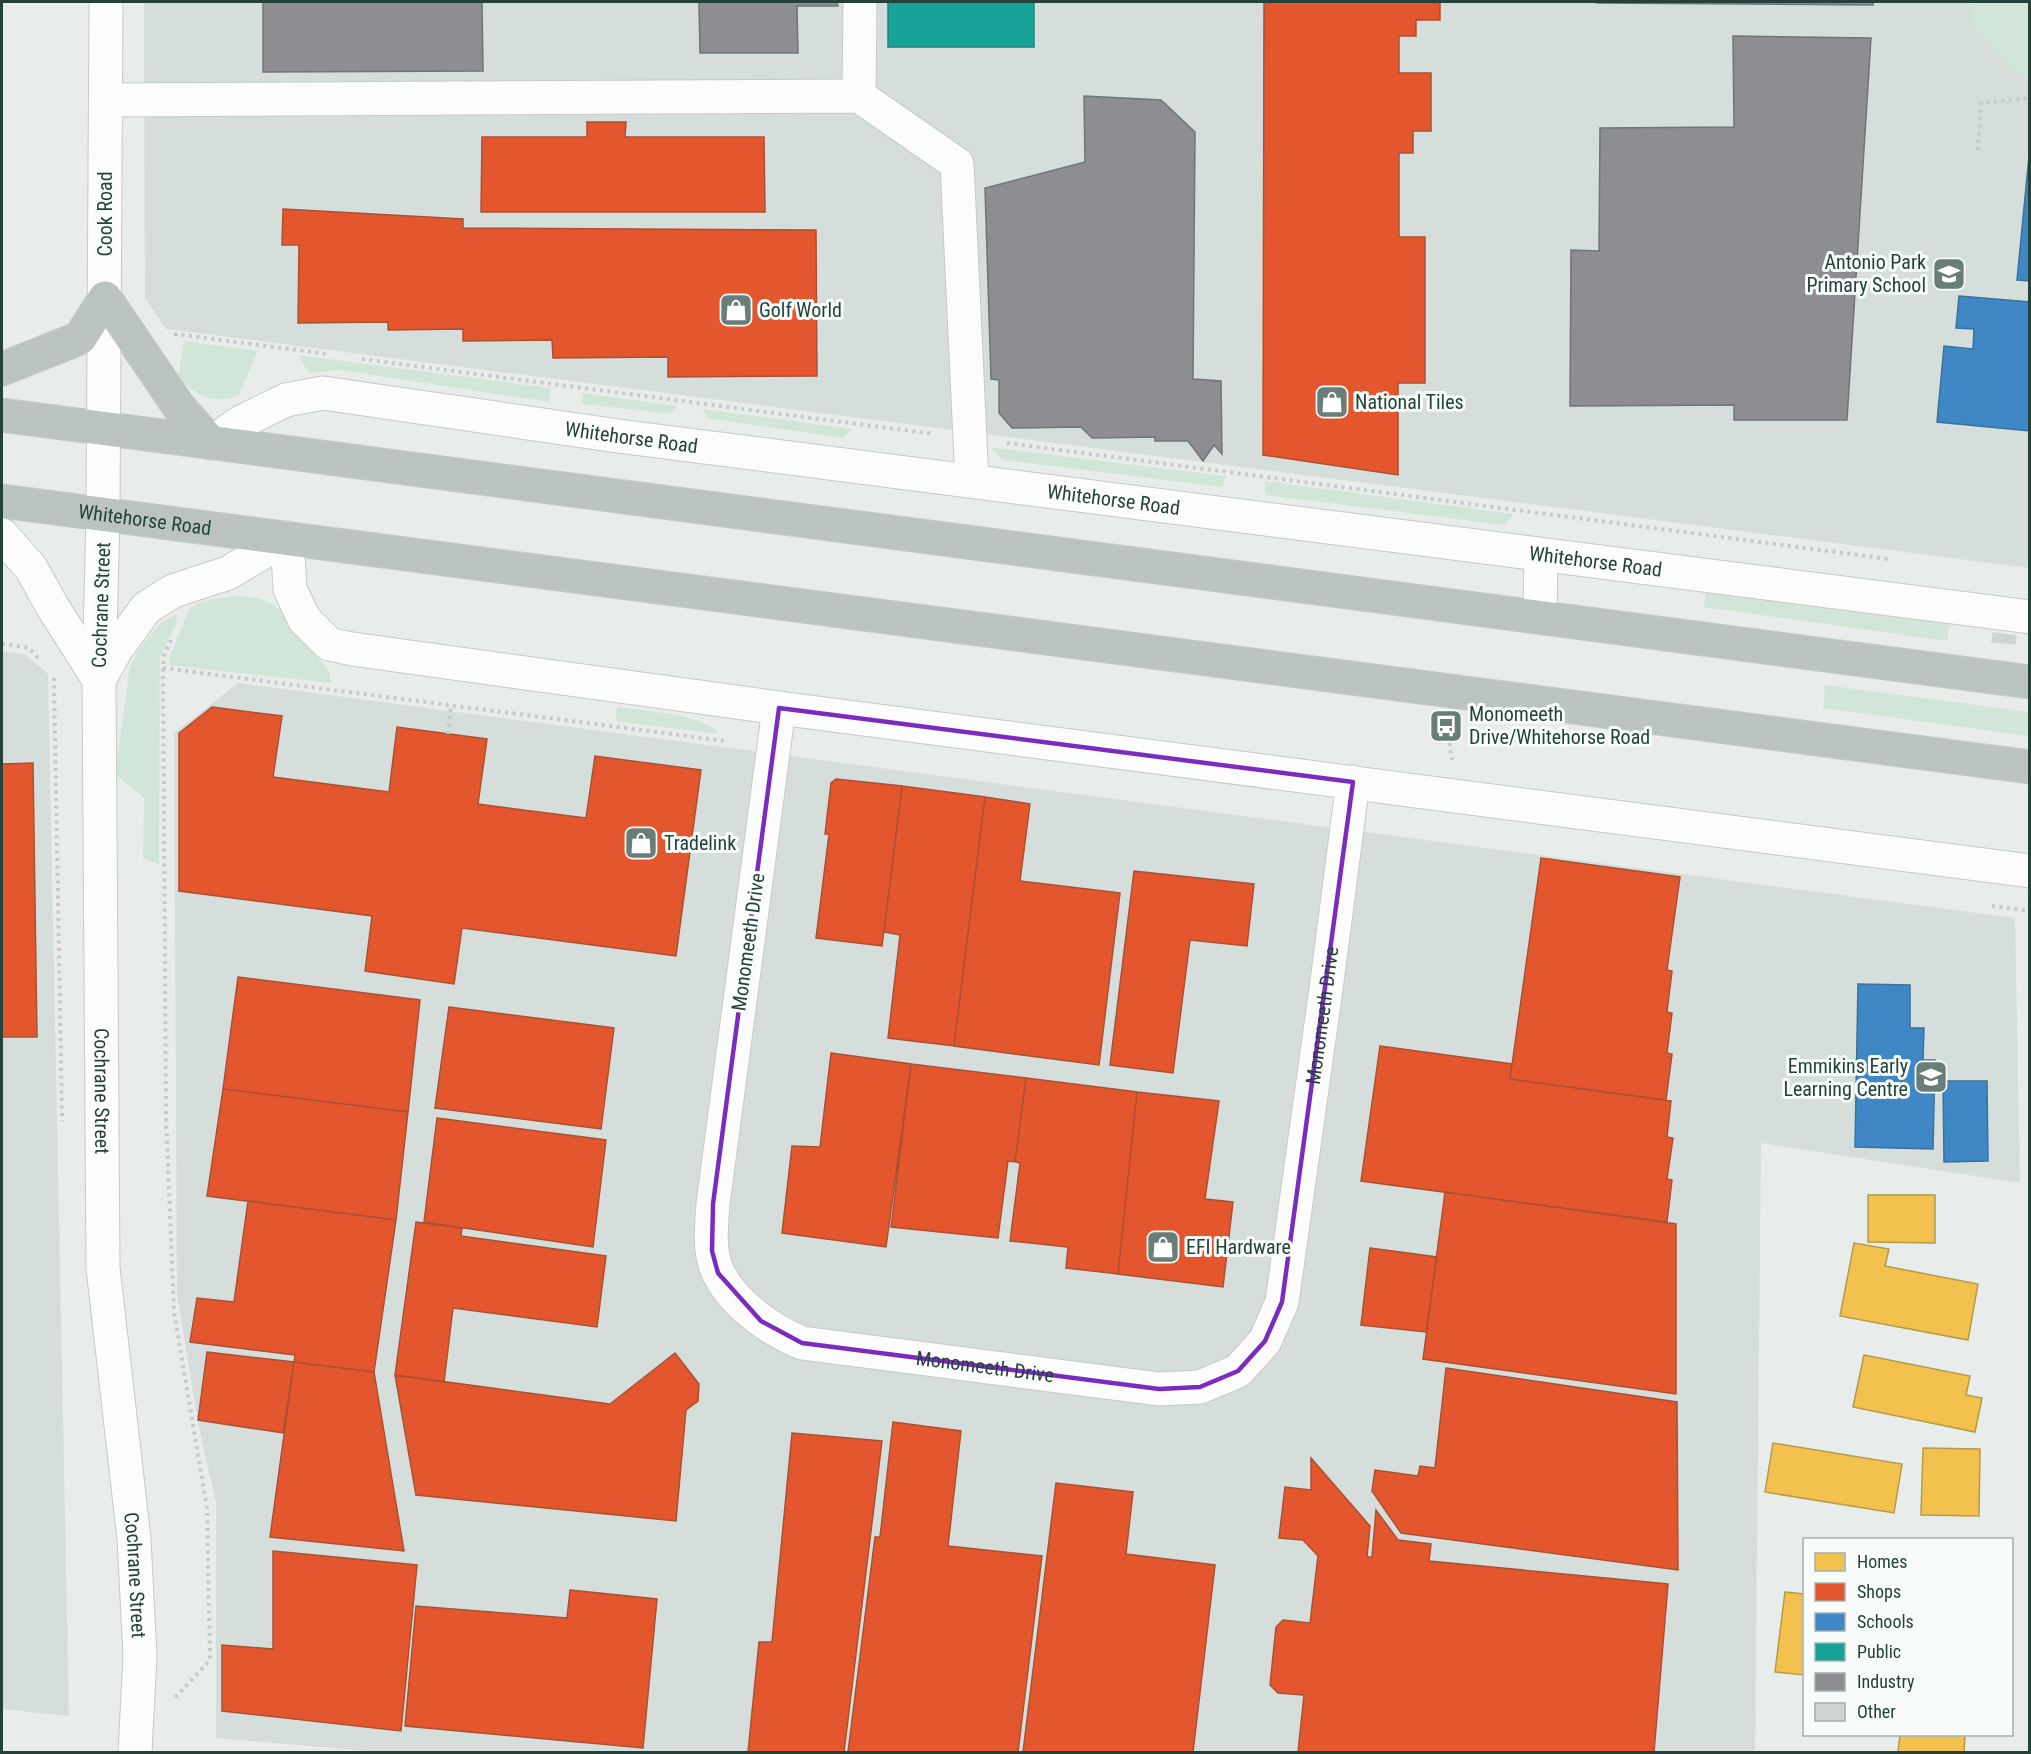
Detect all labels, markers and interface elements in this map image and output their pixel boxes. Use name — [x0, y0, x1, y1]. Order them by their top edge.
street label: Cook Road — [93, 171, 117, 257]
place label: Antonio Park Primary School — [1806, 250, 1926, 297]
school or university icon: Antonio Park Primary School — [1931, 256, 1967, 292]
shop icon: Golf World — [718, 292, 754, 328]
place label: Golf World — [759, 298, 842, 322]
shop icon: National Tiles — [1314, 384, 1350, 420]
place label: National Tiles — [1355, 390, 1464, 414]
street label: Whitehorse Road — [563, 416, 699, 458]
street label: Whitehorse Road — [1046, 479, 1181, 520]
street label: Whitehorse Road — [77, 499, 213, 540]
street label: Whitehorse Road — [1528, 541, 1663, 582]
street label: Cochrane Street — [87, 542, 115, 668]
place label: Monomeeth Drive/Whitehorse Road — [1469, 702, 1650, 749]
bus stop icon: Monomeeth Drive/Whitehorse Road — [1428, 708, 1464, 744]
shop icon: Tradelink — [623, 825, 659, 861]
place label: Tradelink — [664, 831, 736, 855]
street label: Monomeeth Drive — [726, 872, 770, 1012]
street label: Monomeeth Drive — [1301, 945, 1343, 1086]
street label: Cochrane Street — [89, 1028, 114, 1154]
place label: Emmikins Early Learning Centre — [1783, 1054, 1908, 1101]
school or university icon: Emmikins Early Learning Centre — [1913, 1059, 1949, 1095]
shop icon: EFI Hardware — [1145, 1229, 1181, 1265]
place label: EFI Hardware — [1186, 1235, 1291, 1259]
street label: Monomeeth Drive — [915, 1346, 1055, 1387]
street label: Cochrane Street — [119, 1511, 151, 1639]
legend — [1803, 1538, 2013, 1736]
text: Homes — [1857, 1551, 1907, 1572]
text: Shops — [1857, 1581, 1901, 1602]
text: Schools — [1857, 1611, 1914, 1632]
text: Public — [1857, 1641, 1901, 1662]
text: Industry — [1857, 1671, 1915, 1692]
text: Other — [1857, 1701, 1896, 1722]

